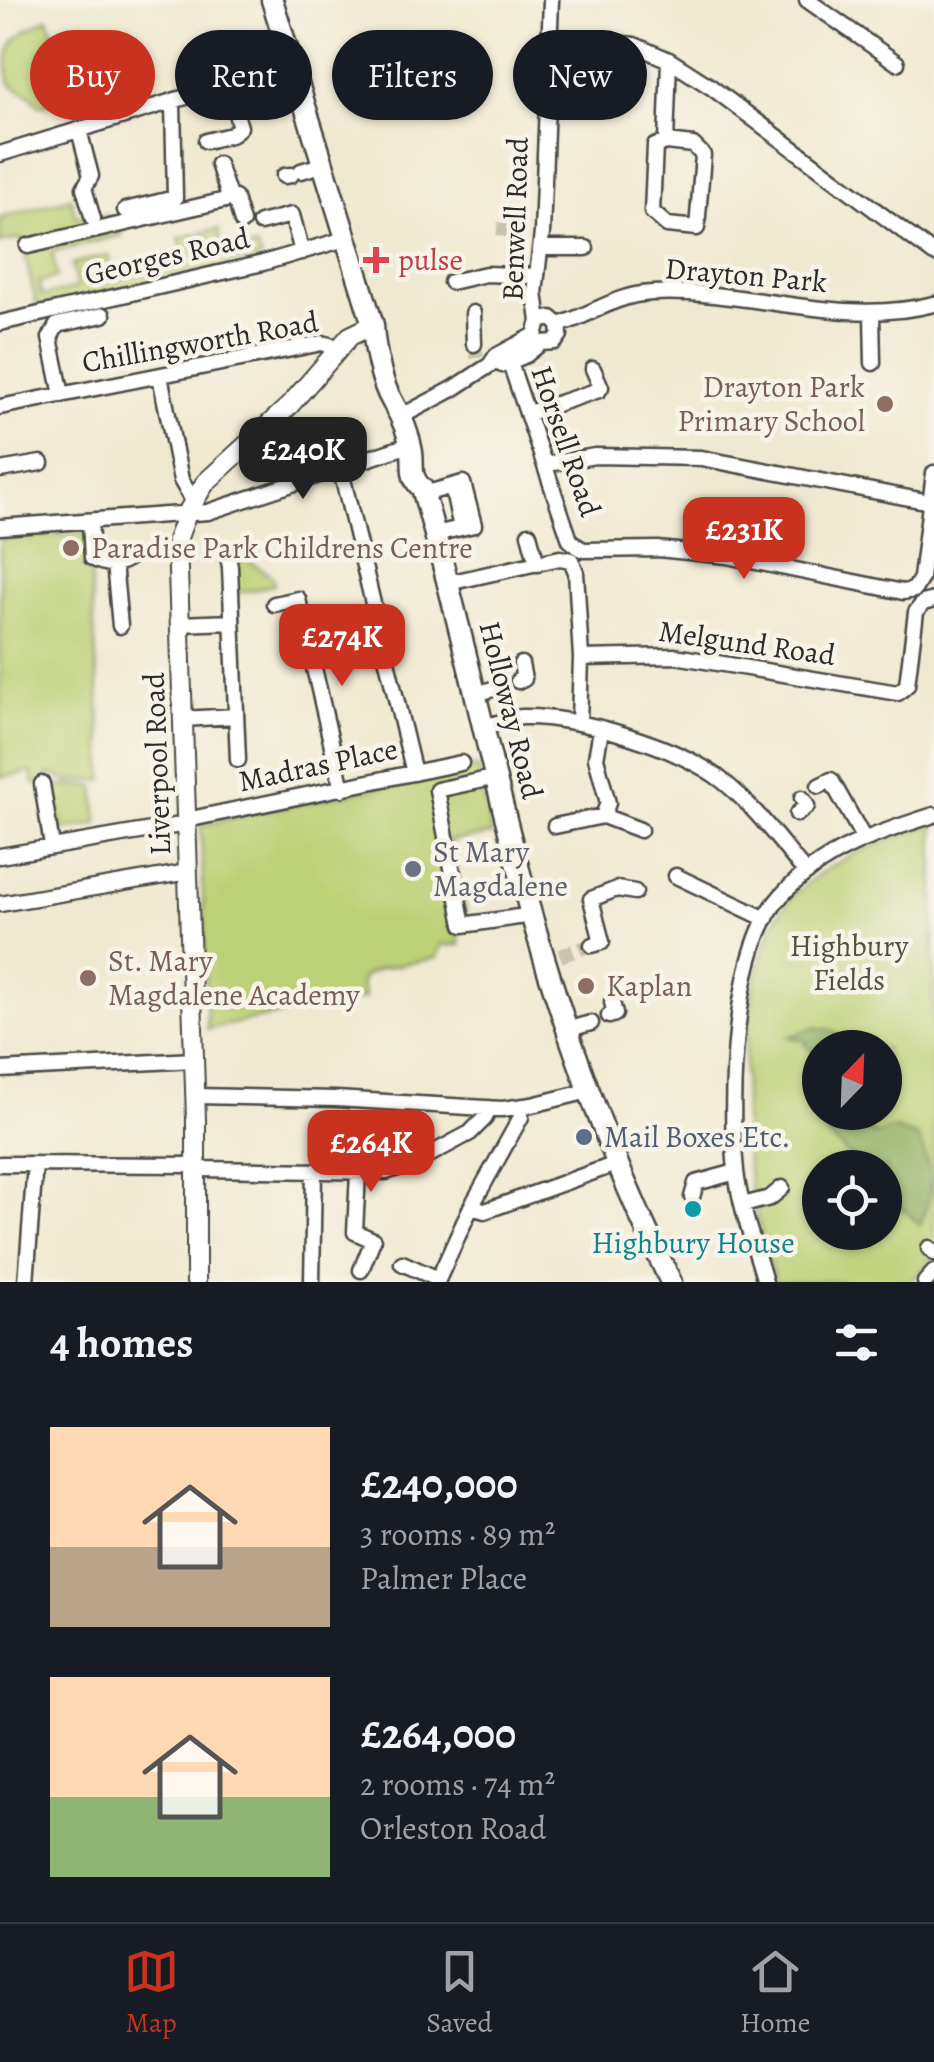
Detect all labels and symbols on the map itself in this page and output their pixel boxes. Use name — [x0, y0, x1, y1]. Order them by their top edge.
street label: Benwell Road — [492, 135, 538, 302]
street label: Georges Road — [81, 217, 254, 294]
place label: pulse — [398, 240, 463, 280]
marker: pulse — [363, 247, 389, 273]
street label: Drayton Park — [663, 248, 829, 302]
street label: Chillingworth Road — [79, 301, 322, 382]
street label: Horsell Road — [522, 360, 611, 523]
place label: Drayton Park Primary School — [677, 367, 865, 441]
marker: Drayton Park Primary School — [874, 393, 896, 415]
pin: £240K — [233, 417, 373, 502]
pin: £231K — [674, 497, 814, 582]
place label: Paradise Park Childrens Centre — [91, 528, 473, 568]
marker: Paradise Park Childrens Centre — [60, 537, 82, 559]
pin: £274K — [272, 604, 412, 689]
street label: Melgund Road — [656, 611, 839, 675]
street label: Holloway Road — [470, 617, 553, 804]
street label: Liverpool Road — [134, 671, 180, 856]
street label: Madras Place — [235, 729, 401, 801]
place label: St Mary Magdalene — [433, 832, 568, 906]
marker: St Mary Magdalene — [402, 858, 424, 880]
park label: Highbury Fields — [790, 926, 909, 1000]
place label: St. Mary Magdalene Academy — [108, 941, 360, 1015]
place label: Kaplan — [606, 966, 692, 1006]
marker: St. Mary Magdalene Academy — [77, 967, 99, 989]
marker: Kaplan — [575, 975, 597, 997]
north arrow — [802, 1030, 902, 1130]
pin: £264K — [301, 1110, 441, 1195]
place label: Mail Boxes Etc. — [604, 1117, 790, 1157]
marker: Mail Boxes Etc. — [573, 1126, 595, 1148]
marker: Highbury House — [682, 1198, 704, 1220]
place label: Highbury House — [591, 1223, 795, 1263]

